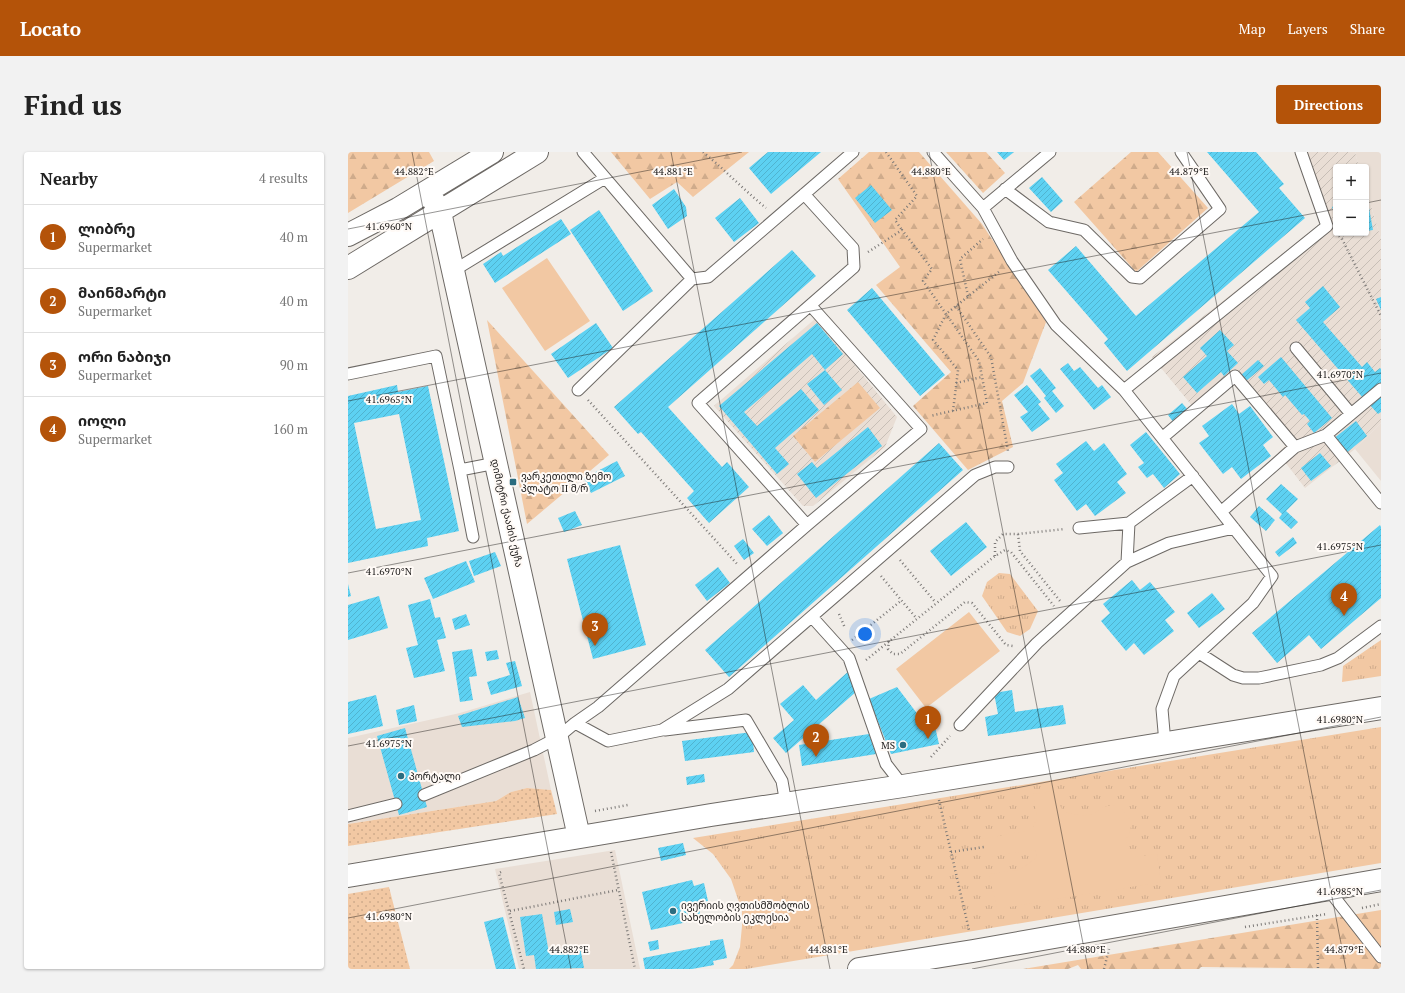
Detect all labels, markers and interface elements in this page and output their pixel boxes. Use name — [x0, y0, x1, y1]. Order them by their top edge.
text: Locato — [20, 16, 81, 41]
text: Map — [1239, 19, 1266, 38]
text: Layers — [1288, 19, 1328, 38]
text: Share — [1350, 19, 1385, 38]
button: Directions — [1276, 85, 1381, 124]
text: Find us — [24, 86, 122, 123]
map controls — [1333, 164, 1369, 236]
button: + — [1333, 164, 1369, 200]
text: 44.882°E — [394, 165, 434, 178]
text: 44.881°E — [653, 165, 693, 178]
text: 44.880°E — [911, 165, 951, 178]
text: 44.879°E — [1169, 165, 1209, 178]
text: Nearby — [40, 167, 98, 190]
text: 4 results — [259, 169, 308, 187]
button: − — [1333, 200, 1369, 236]
text: ლიბრე — [78, 218, 135, 238]
text: 41.6960°N — [366, 220, 413, 233]
text: 1 — [49, 228, 57, 246]
text: 40 m — [280, 228, 308, 246]
text: Supermarket — [78, 238, 152, 256]
text: მაინმარტი — [78, 282, 166, 302]
text: 2 — [49, 292, 57, 310]
text: 40 m — [280, 292, 308, 310]
text: Supermarket — [78, 302, 152, 320]
text: ორი ნაბიჯი — [78, 346, 171, 366]
text: 3 — [49, 356, 57, 374]
text: 90 m — [280, 356, 308, 374]
text: Supermarket — [78, 366, 152, 384]
text: 41.6970°N — [1317, 368, 1364, 381]
text: 41.6965°N — [366, 393, 413, 406]
text: იოლი — [78, 410, 126, 430]
text: 4 — [49, 420, 57, 438]
text: 160 m — [273, 420, 308, 438]
text: Supermarket — [78, 430, 152, 448]
street label: დიმიტრი ქააძის ქუჩა — [488, 458, 526, 568]
place label: ვარკეთილი ზემო პლატო II მ/რ — [521, 470, 611, 495]
marker: ვარკეთილი ზემო პლატო II მ/რ — [508, 477, 518, 487]
text: 41.6975°N — [1317, 540, 1364, 553]
text: 41.6970°N — [366, 565, 413, 578]
pin: 4 — [1331, 583, 1357, 616]
pin: 3 — [582, 613, 608, 646]
your location — [855, 624, 875, 644]
pin: 1 — [915, 706, 941, 739]
text: 41.6980°N — [1317, 713, 1364, 726]
pin: 2 — [803, 724, 829, 757]
text: 41.6975°N — [366, 737, 413, 750]
place label: MS — [881, 739, 895, 752]
marker: MS — [898, 740, 908, 750]
place label: პორტალი — [409, 770, 461, 783]
marker: პორტალი — [396, 771, 406, 781]
text: 41.6985°N — [1317, 885, 1364, 898]
place label: ივერიის ღვთისმშობლის სახელობის ეკლესია — [681, 899, 809, 924]
marker: ივერიის ღვთისმშობლის სახელობის ეკლესია — [668, 906, 678, 916]
text: 41.6980°N — [366, 910, 413, 923]
text: 44.882°E — [549, 943, 589, 956]
text: 44.881°E — [808, 943, 848, 956]
text: 44.880°E — [1066, 943, 1106, 956]
text: 44.879°E — [1324, 943, 1364, 956]

